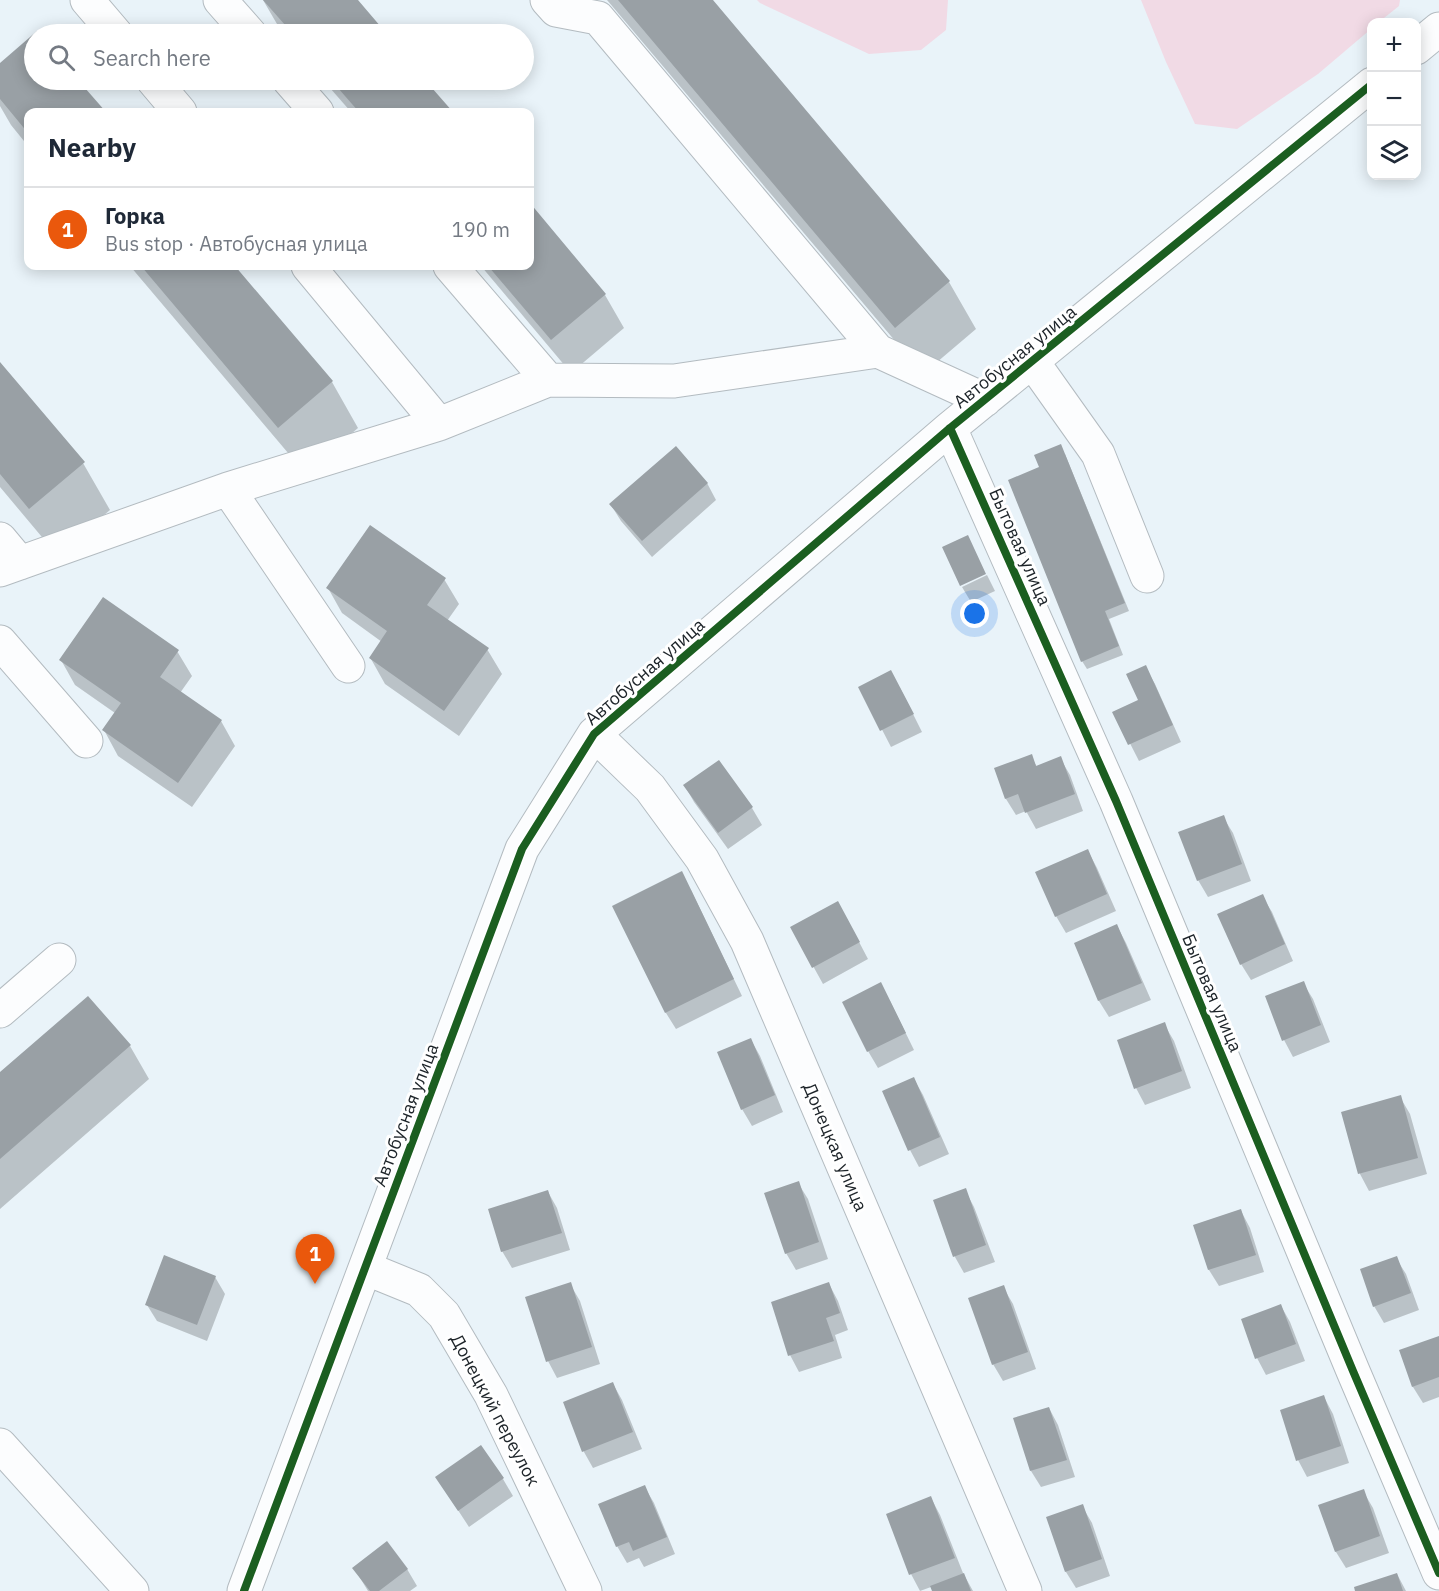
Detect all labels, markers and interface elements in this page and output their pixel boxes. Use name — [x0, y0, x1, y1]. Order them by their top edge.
map controls — [1367, 18, 1421, 180]
button: + — [1367, 18, 1421, 72]
search box — [24, 24, 534, 90]
icon: search — [45, 41, 78, 74]
text: Search here — [93, 43, 211, 72]
button: − — [1367, 72, 1421, 126]
button: layers — [1367, 126, 1421, 180]
text: Nearby — [48, 130, 136, 164]
text: Горка — [105, 201, 165, 230]
text: 1 — [62, 216, 74, 243]
text: 190 m — [452, 216, 510, 243]
text: Bus stop · Автобусная улица — [105, 230, 368, 257]
street label: Автобусная улица — [949, 300, 1081, 413]
street label: Бытовая улица — [984, 485, 1057, 609]
your location — [960, 599, 989, 628]
street label: Автобусная улица — [580, 613, 710, 730]
street label: Бытовая улица — [1177, 930, 1248, 1056]
street label: Автобусная улица — [368, 1040, 444, 1190]
street label: Донецкая улица — [798, 1079, 873, 1215]
pin: 1 — [296, 1234, 334, 1284]
street label: Донецкий переулок — [446, 1330, 545, 1490]

